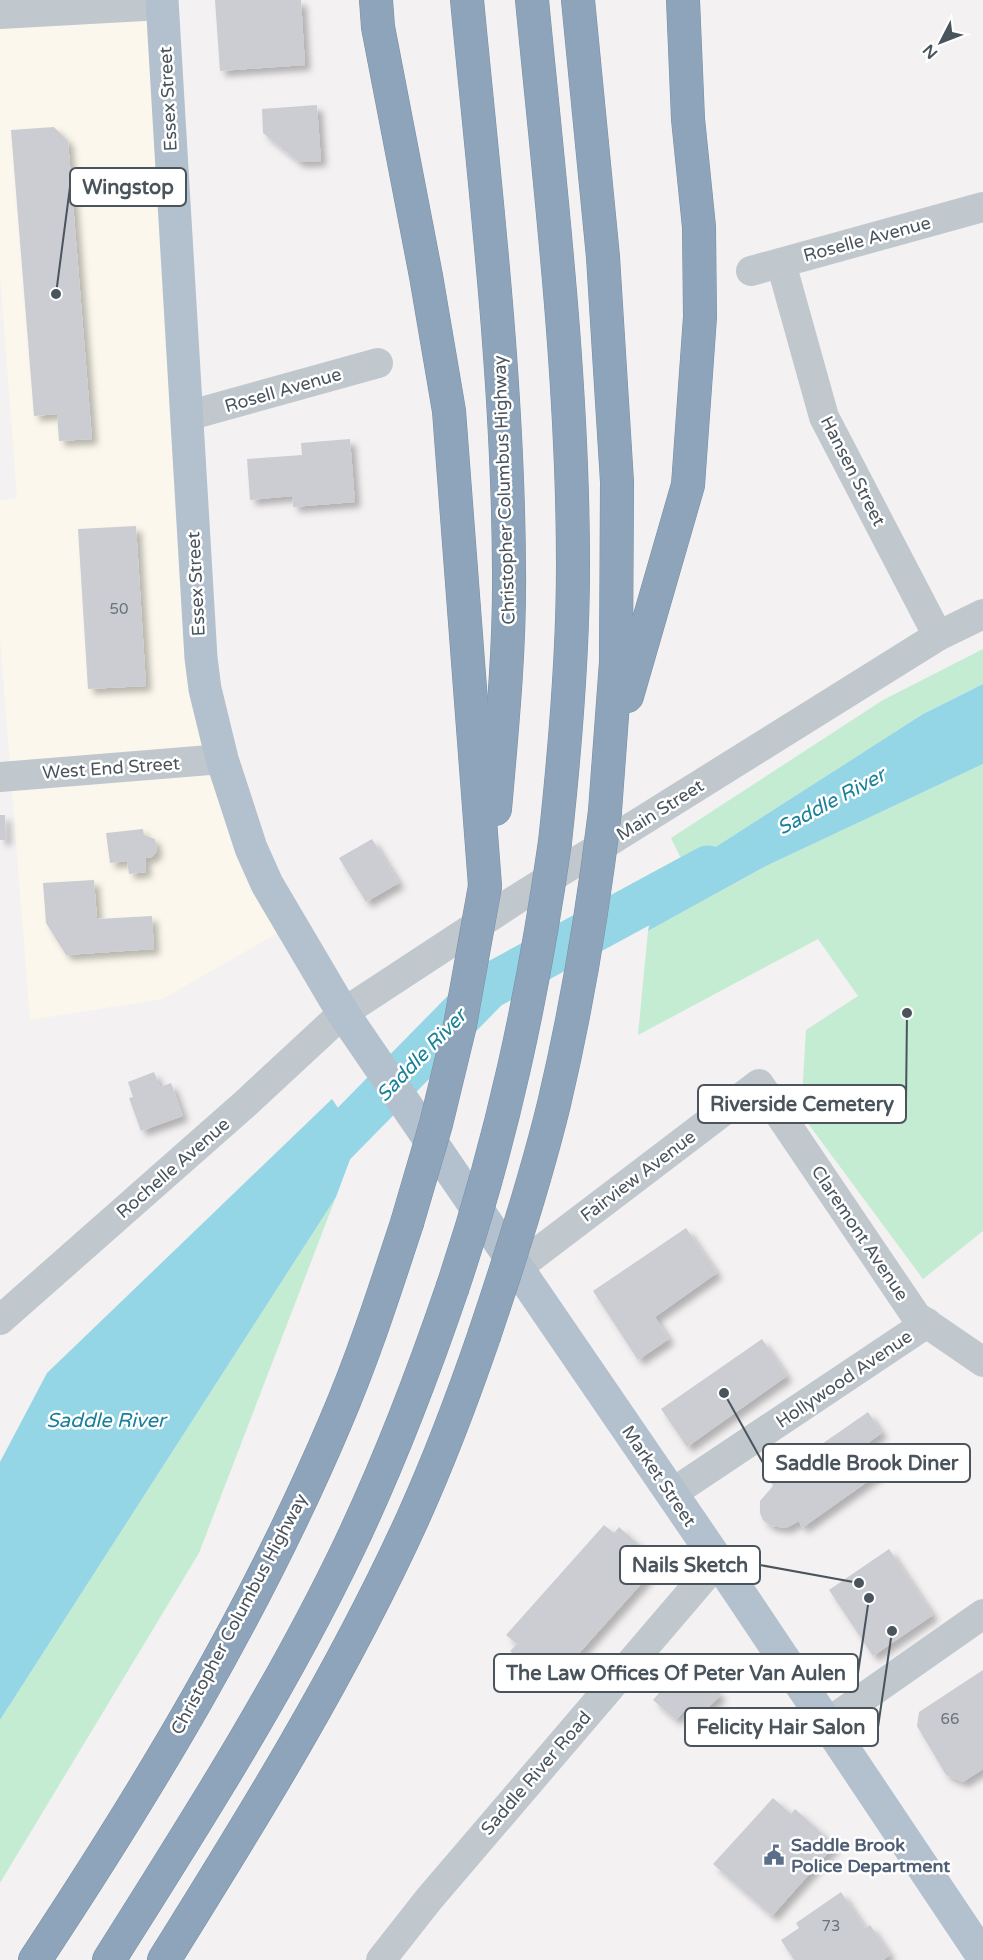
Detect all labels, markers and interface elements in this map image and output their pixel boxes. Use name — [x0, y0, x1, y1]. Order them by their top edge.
north arrow — [911, 12, 971, 72]
text: N — [919, 40, 942, 63]
street label: Essex Street — [154, 46, 182, 152]
callout: Wingstop — [70, 168, 186, 206]
text: Wingstop — [82, 176, 174, 200]
street label: Roselle Avenue — [801, 211, 933, 267]
street label: Christopher Columbus Highway — [488, 354, 520, 625]
street label: Rosell Avenue — [222, 363, 344, 417]
street label: Hansen Street — [816, 412, 890, 530]
street label: Essex Street — [182, 531, 210, 637]
house number: 50 — [110, 600, 128, 618]
street label: West End Street — [42, 752, 180, 784]
water label: Saddle River — [773, 762, 892, 840]
street label: Main Street — [612, 774, 708, 846]
water label: Saddle River — [372, 1003, 473, 1107]
callout: Riverside Cemetery — [698, 1085, 906, 1123]
text: Riverside Cemetery — [710, 1093, 894, 1117]
street label: Rochelle Avenue — [112, 1113, 234, 1223]
street label: Fairview Avenue — [576, 1126, 700, 1226]
street label: Claremont Avenue — [807, 1161, 913, 1305]
street label: Hollywood Avenue — [772, 1325, 916, 1433]
water label: Saddle River — [47, 1409, 168, 1433]
street label: Market Street — [617, 1421, 701, 1531]
callout: Saddle Brook Diner — [763, 1444, 970, 1482]
text: Saddle Brook Diner — [776, 1452, 959, 1476]
street label: Christopher Columbus Highway — [166, 1489, 312, 1738]
callout: Nails Sketch — [620, 1546, 760, 1584]
text: Nails Sketch — [632, 1554, 748, 1578]
callout: The Law Offices Of Peter Van Aulen — [494, 1654, 858, 1692]
text: The Law Offices Of Peter Van Aulen — [505, 1662, 846, 1686]
street label: Saddle River Road — [476, 1707, 596, 1839]
callout: Felicity Hair Salon — [685, 1708, 878, 1746]
house number: 66 — [941, 1710, 959, 1728]
text: Felicity Hair Salon — [697, 1716, 865, 1740]
place label: Saddle Brook Police Department — [791, 1834, 950, 1877]
public building icon: Saddle Brook Police Department — [762, 1843, 786, 1867]
house number: 73 — [822, 1917, 840, 1935]

